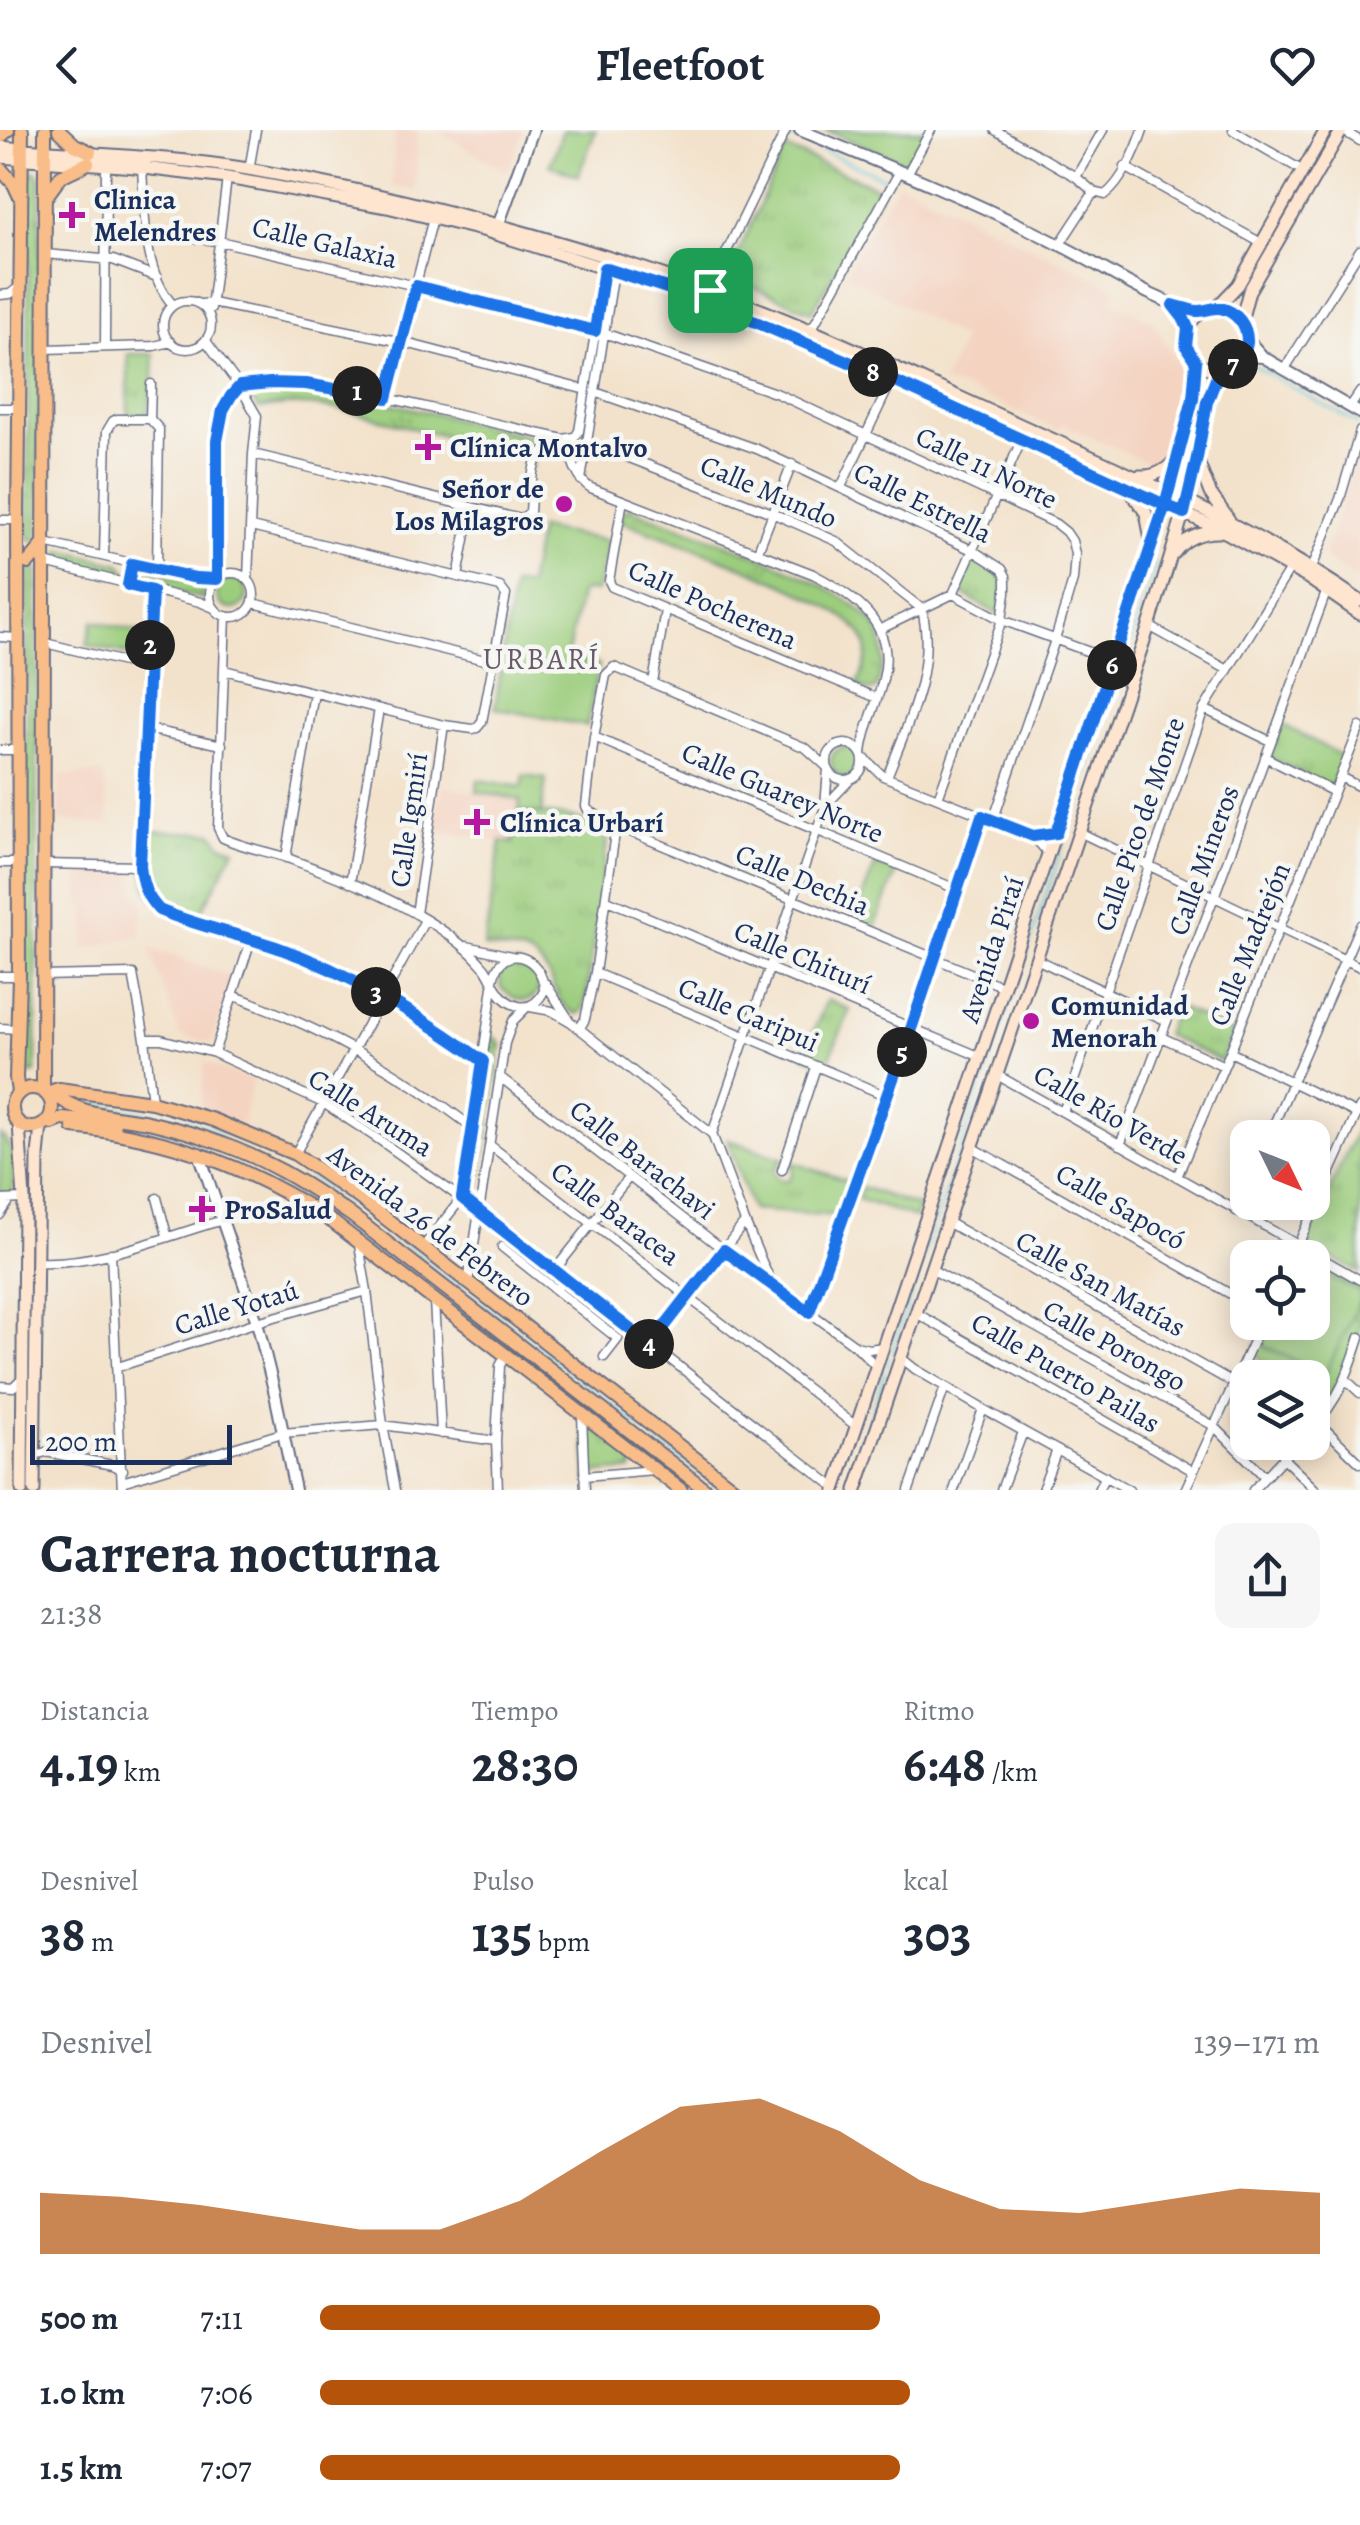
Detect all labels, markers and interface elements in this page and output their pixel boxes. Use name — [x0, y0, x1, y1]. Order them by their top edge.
text: Fleetfoot — [596, 34, 764, 96]
icon: back — [40, 38, 95, 93]
icon: heart — [1265, 38, 1320, 93]
place label: Clinica Melendres — [94, 181, 217, 251]
marker: Clinica Melendres — [59, 202, 85, 228]
street label: Calle Galaxia — [248, 208, 401, 278]
pin — [668, 248, 753, 333]
icon: arrive — [683, 263, 738, 318]
pin: 7 — [1208, 339, 1258, 389]
text: 7 — [1227, 345, 1239, 383]
pin: 8 — [848, 347, 898, 397]
text: 8 — [866, 353, 880, 391]
pin: 1 — [332, 366, 382, 416]
text: 1 — [352, 372, 362, 410]
street label: Calle 11 Norte — [909, 417, 1064, 519]
place label: Clínica Montalvo — [450, 429, 648, 467]
marker: Clínica Montalvo — [415, 434, 441, 460]
street label: Calle Mundo — [694, 446, 843, 538]
street label: Calle Estrella — [847, 453, 998, 553]
place label: Señor de Los Milagros — [395, 470, 544, 540]
marker: Señor de Los Milagros — [553, 493, 575, 515]
street label: Calle Pocherena — [622, 551, 803, 659]
pin: 2 — [125, 620, 175, 670]
text: 2 — [143, 626, 157, 664]
district label: URBARÍ — [483, 639, 601, 679]
pin: 6 — [1087, 640, 1137, 690]
text: 6 — [1105, 646, 1119, 684]
street label: Calle Pico de Monte — [1086, 712, 1194, 936]
street label: Calle Guarey Norte — [676, 733, 889, 853]
street label: Calle Igmirí — [381, 750, 437, 890]
street label: Calle Mineros — [1159, 780, 1249, 941]
place label: Clínica Urbarí — [500, 804, 664, 842]
marker: Clínica Urbarí — [464, 809, 490, 835]
street label: Calle Dechia — [730, 835, 876, 925]
street label: Calle Madrejón — [1200, 857, 1300, 1032]
street label: Avenida Piraí — [950, 871, 1033, 1028]
street label: Calle Chiturí — [728, 912, 877, 1004]
pin: 3 — [351, 967, 401, 1017]
street label: Calle Caripui — [672, 968, 825, 1062]
text: 3 — [370, 973, 382, 1011]
place label: Comunidad Menorah — [1051, 987, 1189, 1057]
marker: Comunidad Menorah — [1020, 1010, 1042, 1032]
pin: 5 — [877, 1027, 927, 1077]
text: 5 — [896, 1033, 908, 1071]
street label: Calle Río Verde — [1026, 1055, 1195, 1174]
street label: Calle Aruma — [301, 1060, 440, 1166]
street label: Calle Barachavi — [562, 1091, 723, 1229]
north arrow — [1230, 1120, 1330, 1220]
map controls — [1230, 1120, 1330, 1460]
street label: Avenida 26 de Febrero — [319, 1135, 541, 1316]
street label: Calle Baracea — [543, 1153, 688, 1275]
street label: Calle Sapocó — [1049, 1154, 1192, 1259]
place label: ProSalud — [224, 1191, 333, 1229]
marker: ProSalud — [189, 1196, 215, 1222]
street label: Calle San Matías — [1009, 1222, 1192, 1346]
button: locate — [1230, 1240, 1330, 1340]
street label: Calle Yotaú — [170, 1271, 304, 1345]
street label: Calle Porongo — [1036, 1291, 1193, 1401]
street label: Calle Puerto Pailas — [964, 1303, 1167, 1442]
pin: 4 — [624, 1319, 674, 1369]
text: 4 — [642, 1325, 656, 1363]
button: layers — [1230, 1360, 1330, 1460]
scale bar — [30, 1420, 232, 1464]
text: 200 m — [45, 1423, 117, 1461]
text: Carrera nocturna — [40, 1516, 440, 1591]
button: share — [1215, 1523, 1320, 1628]
text: 21:38 — [40, 1591, 103, 1635]
text: Distancia — [40, 1692, 149, 1730]
text: Tiempo — [472, 1692, 559, 1730]
text: Ritmo — [903, 1692, 975, 1730]
text: 4.19 — [40, 1730, 118, 1798]
text: 28:30 — [472, 1730, 578, 1798]
text: 6:48 — [903, 1730, 986, 1798]
text: km — [118, 1753, 161, 1791]
text: /km — [986, 1753, 1038, 1791]
text: Desnivel — [40, 1862, 138, 1900]
text: Pulso — [472, 1862, 534, 1900]
text: kcal — [903, 1862, 948, 1900]
text: 38 — [40, 1900, 86, 1968]
text: 135 — [472, 1900, 532, 1968]
text: 303 — [903, 1900, 971, 1968]
text: m — [86, 1923, 114, 1961]
text: bpm — [532, 1923, 590, 1961]
text: Desnivel — [40, 2020, 152, 2064]
text: 139–171 m — [1193, 2020, 1320, 2064]
text: 500 m — [40, 2296, 118, 2340]
text: 7:11 — [200, 2296, 243, 2340]
text: 1.0 km — [40, 2371, 125, 2415]
text: 7:06 — [200, 2371, 253, 2415]
text: 1.5 km — [40, 2446, 123, 2490]
text: 7:07 — [200, 2446, 252, 2490]

